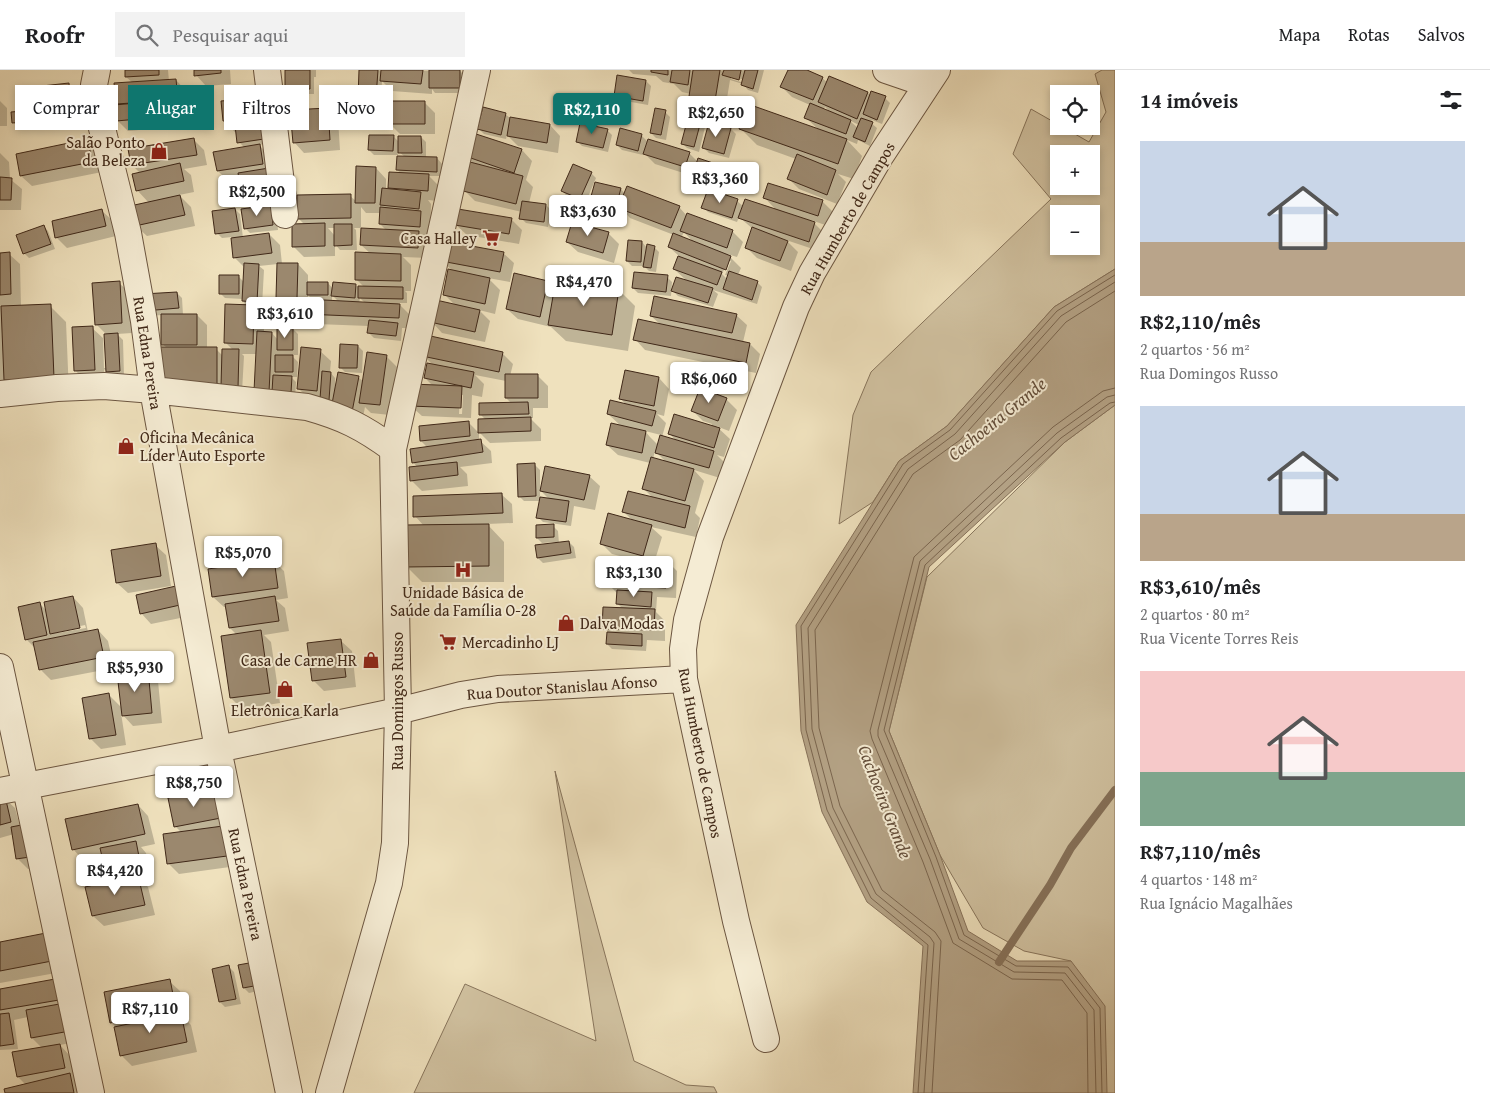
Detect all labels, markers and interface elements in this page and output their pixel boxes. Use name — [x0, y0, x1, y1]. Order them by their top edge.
search box — [115, 12, 465, 57]
text: Roofr — [25, 17, 85, 52]
icon: search — [133, 21, 161, 49]
text: Pesquisar aqui — [173, 21, 288, 49]
text: Mapa — [1279, 21, 1320, 48]
text: Rotas — [1348, 21, 1390, 48]
text: Salvos — [1418, 21, 1465, 48]
chip: Comprar — [15, 85, 118, 130]
chip: Alugar — [128, 85, 214, 130]
chip: Filtros — [224, 85, 309, 130]
chip: Novo — [319, 85, 393, 130]
map controls — [1050, 85, 1100, 255]
button: locate — [1050, 85, 1100, 135]
text: 14 imóveis — [1140, 85, 1238, 116]
icon: filters — [1437, 86, 1465, 114]
pin: R$2,110 — [546, 92, 638, 135]
pin: R$2,650 — [670, 96, 762, 138]
text: R$2,110 — [564, 97, 620, 121]
text: R$2,650 — [688, 100, 744, 124]
place label: Salão Ponto da Beleza — [66, 130, 145, 172]
street label: Rua Humberto de Campos — [793, 137, 901, 299]
shop icon: Salão Ponto da Beleza — [149, 141, 169, 161]
button: + — [1050, 145, 1100, 195]
pin: R$3,360 — [674, 162, 766, 204]
text: R$3,360 — [692, 166, 748, 190]
icon: home — [1258, 173, 1348, 263]
pin: R$2,500 — [211, 174, 303, 217]
text: R$2,500 — [229, 179, 285, 203]
pin: R$3,630 — [542, 194, 634, 237]
text: R$3,630 — [560, 199, 616, 223]
button: − — [1050, 205, 1100, 255]
place label: Casa Halley — [401, 226, 477, 250]
supermarket icon: Casa Halley — [481, 228, 501, 248]
pin: R$4,470 — [538, 264, 630, 307]
text: R$4,470 — [556, 269, 612, 293]
street label: Rua Edna Pereira — [127, 295, 169, 412]
pin: R$3,610 — [239, 296, 331, 339]
text: R$3,610 — [257, 301, 313, 325]
text: R$2,110/mês — [1140, 306, 1261, 337]
text: 2 quartos · 56 m² — [1140, 337, 1250, 361]
text: Rua Domingos Russo — [1140, 361, 1278, 385]
pin: R$6,060 — [663, 362, 755, 404]
text: R$6,060 — [681, 366, 737, 390]
water label: Cachoeira Grande — [942, 370, 1052, 467]
place label: Oficina Mecânica Líder Auto Esporte — [140, 425, 265, 467]
shop icon: Oficina Mecânica Líder Auto Esporte — [116, 436, 136, 456]
icon: home — [1258, 438, 1348, 528]
pin: R$5,070 — [197, 536, 289, 578]
text: R$5,070 — [215, 540, 271, 564]
pin: R$3,130 — [588, 556, 680, 598]
hospital icon: Unidade Básica de Saúde da Família O-28 — [453, 560, 473, 580]
text: R$3,130 — [606, 560, 662, 584]
text: R$3,610/mês — [1140, 571, 1261, 602]
place label: Unidade Básica de Saúde da Família O-28 — [390, 580, 536, 622]
text: 2 quartos · 80 m² — [1140, 602, 1250, 626]
place label: Dalva Modas — [580, 611, 664, 635]
shop icon: Dalva Modas — [556, 613, 576, 633]
text: Rua Vicente Torres Reis — [1140, 626, 1299, 650]
place label: Mercadinho LJ — [462, 630, 559, 654]
street label: Rua Domingos Russo — [385, 632, 409, 770]
supermarket icon: Mercadinho LJ — [438, 632, 458, 652]
place label: Casa de Carne HR — [241, 648, 358, 672]
pin: R$5,930 — [89, 650, 181, 693]
shop icon: Casa de Carne HR — [361, 650, 381, 670]
text: R$5,930 — [107, 655, 163, 679]
street label: Rua Humberto de Campos — [673, 666, 729, 840]
street label: Rua Doutor Stanislau Afonso — [466, 668, 658, 706]
shop icon: Eletrônica Karla — [275, 679, 295, 699]
place label: Eletrônica Karla — [231, 698, 339, 722]
icon: home — [1258, 703, 1348, 793]
water label: Cachoeira Grande — [851, 741, 920, 863]
pin: R$8,750 — [148, 766, 240, 808]
text: R$8,750 — [166, 770, 222, 794]
street label: Rua Edna Pereira — [222, 826, 270, 943]
text: R$7,110/mês — [1140, 836, 1261, 867]
pin: R$4,420 — [69, 854, 161, 896]
text: R$4,420 — [87, 858, 143, 882]
text: 4 quartos · 148 m² — [1140, 867, 1257, 891]
text: Rua Ignácio Magalhães — [1140, 891, 1293, 915]
pin: R$7,110 — [104, 992, 196, 1034]
text: R$7,110 — [122, 996, 178, 1020]

